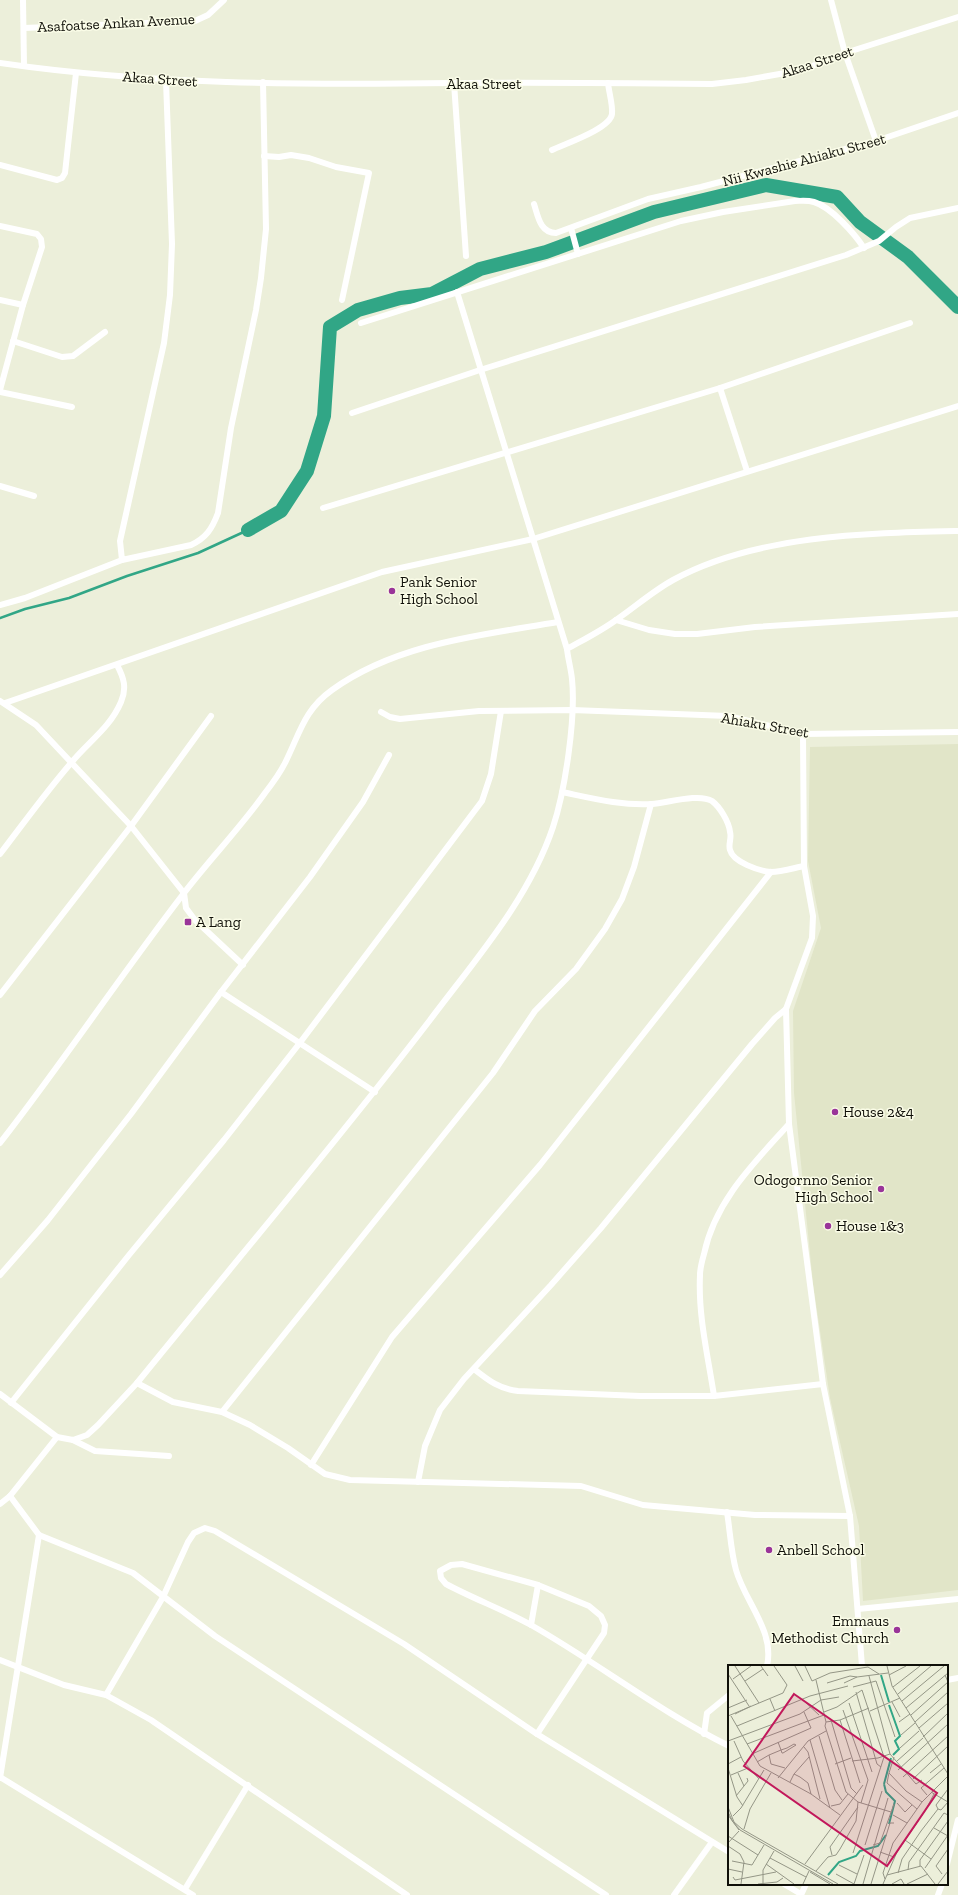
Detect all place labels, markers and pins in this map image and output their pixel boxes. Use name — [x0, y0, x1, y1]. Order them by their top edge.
place label: Pank Senior High School — [400, 573, 478, 608]
marker: Pank Senior High School — [387, 586, 397, 596]
place label: A Lang — [196, 913, 241, 931]
marker: A Lang — [183, 917, 193, 927]
place label: House 2&4 — [843, 1103, 914, 1121]
marker: House 2&4 — [830, 1107, 840, 1117]
place label: Odogornno Senior High School — [754, 1171, 873, 1206]
marker: Odogornno Senior High School — [876, 1184, 886, 1194]
place label: House 1&3 — [836, 1217, 904, 1235]
marker: House 1&3 — [823, 1221, 833, 1231]
place label: Anbell School — [777, 1541, 864, 1559]
marker: Anbell School — [764, 1545, 774, 1555]
place label: Emmaus Methodist Church — [771, 1612, 890, 1647]
marker: Emmaus Methodist Church — [892, 1625, 902, 1635]

